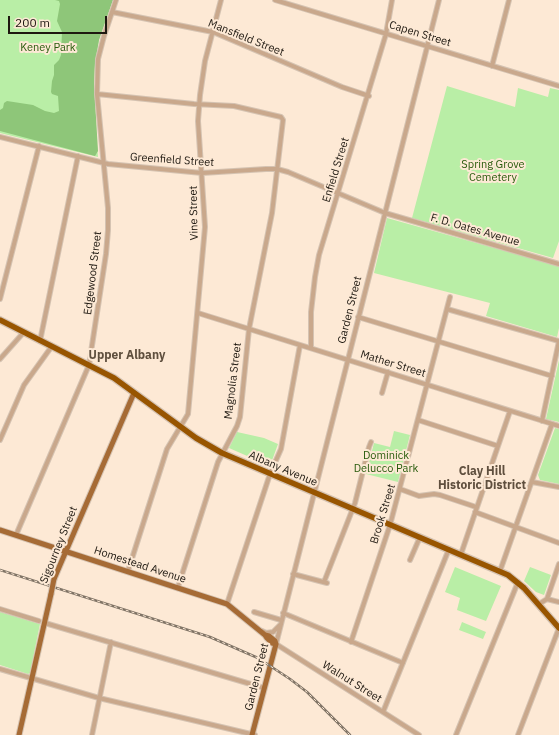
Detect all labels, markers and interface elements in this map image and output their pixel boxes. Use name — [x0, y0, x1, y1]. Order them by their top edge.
scale bar — [10, 8, 109, 34]
text: 200 m — [15, 15, 50, 30]
street label: Mansfield Street — [206, 17, 286, 59]
street label: Capen Street — [387, 18, 453, 50]
park label: Keney Park — [20, 41, 76, 55]
street label: Enfield Street — [320, 136, 352, 204]
street label: Greenfield Street — [129, 150, 215, 170]
park label: Spring Grove Cemetery — [461, 158, 525, 184]
street label: Vine Street — [187, 186, 201, 240]
street label: F. D. Oates Avenue — [429, 211, 521, 249]
street label: Edgewood Street — [81, 230, 105, 316]
street label: Garden Street — [335, 275, 365, 345]
street label: Magnolia Street — [222, 342, 244, 420]
street label: Mather Street — [359, 348, 427, 380]
district label: Upper Albany — [89, 349, 165, 363]
street label: Albany Avenue — [247, 449, 319, 489]
park label: Dominick Delucco Park — [354, 449, 418, 475]
district label: Clay Hill Historic District — [438, 465, 526, 493]
street label: Brook Street — [368, 482, 398, 546]
street label: Sigourney Street — [38, 505, 80, 585]
street label: Homestead Avenue — [92, 544, 188, 586]
street label: Garden Street — [242, 642, 272, 712]
street label: Walnut Street — [320, 658, 384, 706]

